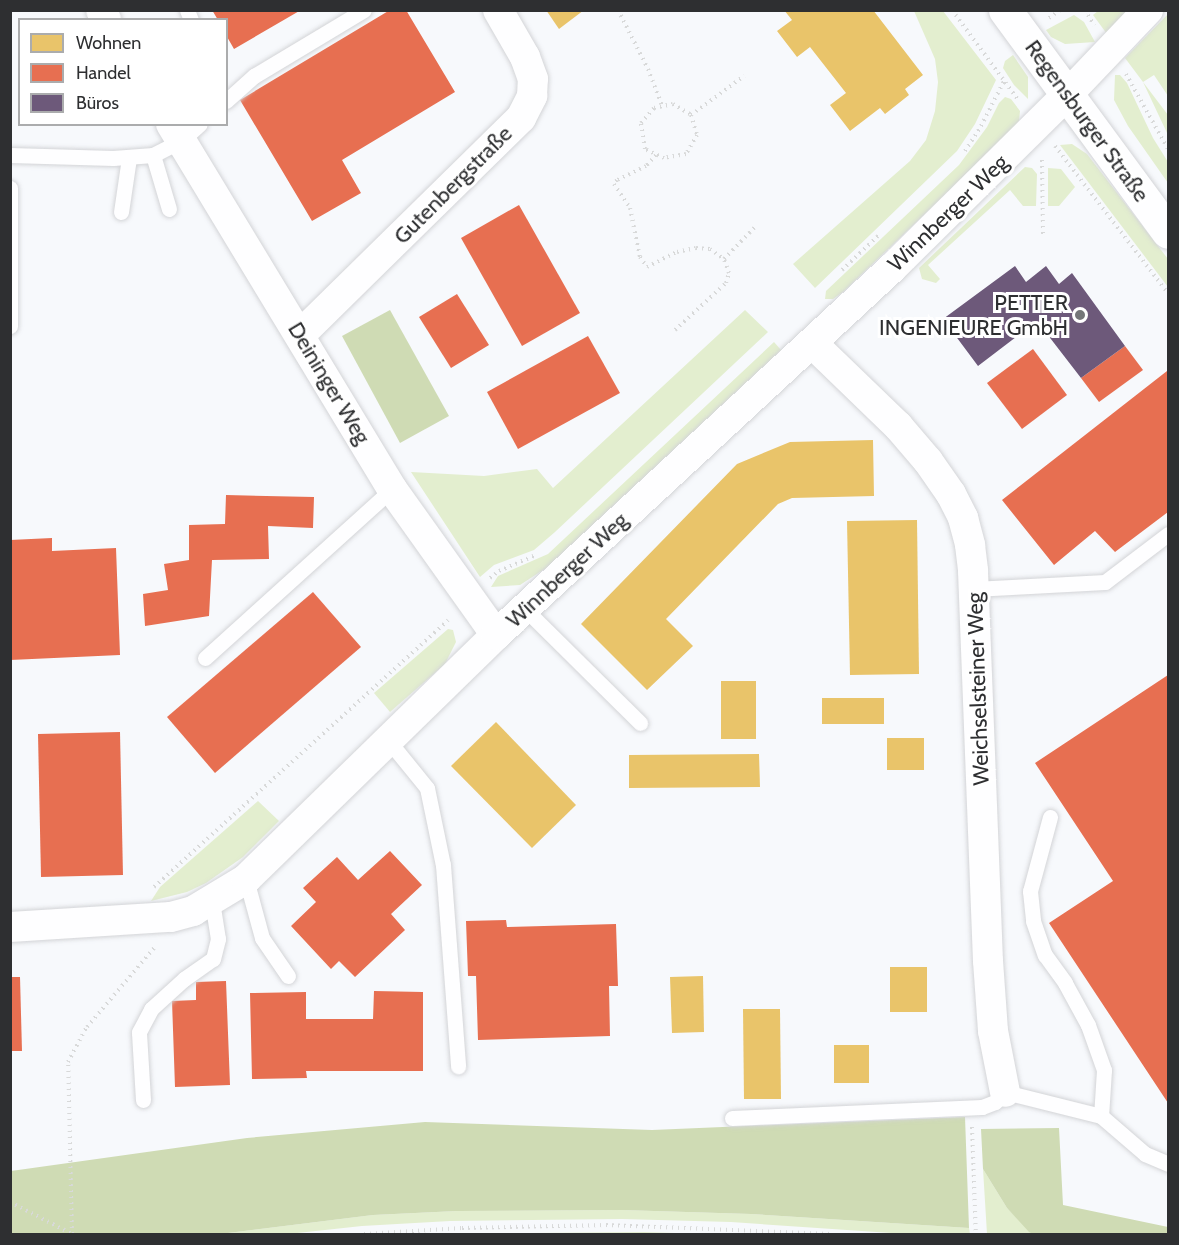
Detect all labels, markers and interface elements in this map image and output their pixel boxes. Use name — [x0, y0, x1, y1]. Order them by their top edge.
legend — [18, 18, 228, 126]
text: Wohnen — [76, 32, 141, 54]
street label: Regensburger Straße — [1019, 35, 1155, 207]
text: Handel — [76, 62, 131, 84]
text: Büros — [76, 92, 119, 114]
street label: Gutenbergstraße — [389, 121, 517, 249]
street label: Winnberger Weg — [883, 149, 1013, 277]
place label: PETTER INGENIEURE GmbH — [879, 289, 1068, 340]
marker: PETTER INGENIEURE GmbH — [1073, 308, 1087, 322]
street label: Deininger Weg — [282, 317, 376, 449]
street label: Winnberger Weg — [501, 507, 633, 633]
street label: Weichselsteiner Weg — [961, 592, 995, 786]

